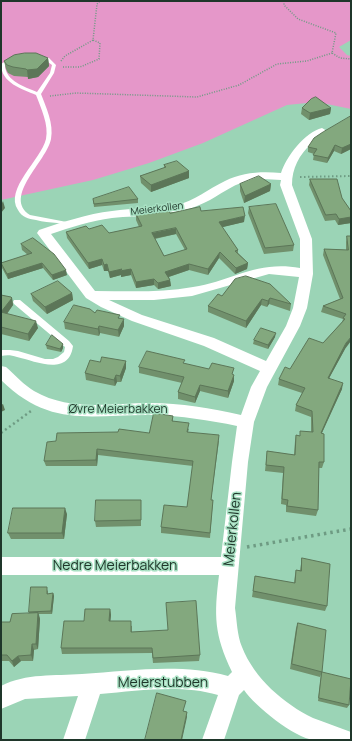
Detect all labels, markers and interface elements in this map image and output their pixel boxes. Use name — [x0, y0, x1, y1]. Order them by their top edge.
street label: Meierkollen — [130, 200, 184, 218]
street label: Øvre Meierbakken — [68, 403, 168, 417]
street label: Meierkollen — [221, 491, 245, 567]
street label: Nedre Meierbakken — [53, 558, 177, 574]
street label: Meierstubben — [118, 675, 208, 691]

